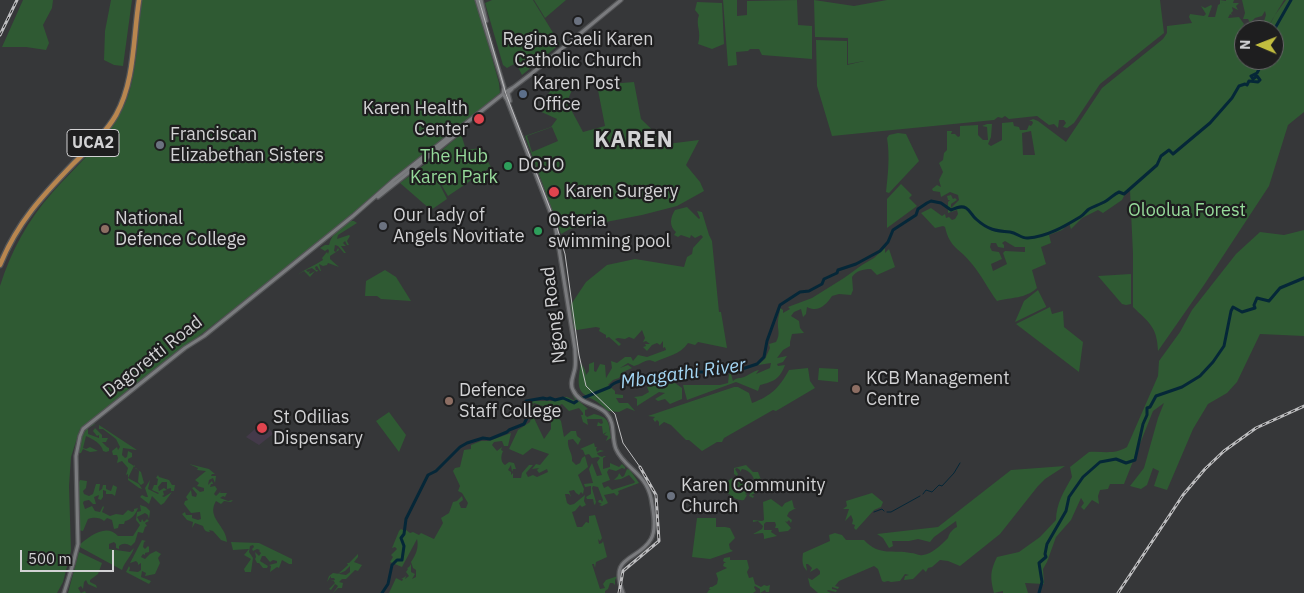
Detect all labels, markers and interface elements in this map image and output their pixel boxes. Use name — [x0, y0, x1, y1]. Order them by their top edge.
marker: Regina Caeli Karen Catholic Church — [572, 15, 584, 27]
north arrow — [1234, 20, 1284, 70]
place label: Regina Caeli Karen Catholic Church — [503, 29, 653, 72]
text: N — [1236, 40, 1254, 50]
place label: Karen Post Office — [533, 73, 620, 116]
marker: Karen Post Office — [517, 88, 529, 100]
place label: Karen Health Center — [363, 98, 468, 140]
marker: Karen Health Center — [472, 112, 486, 126]
place label: Franciscan Elizabethan Sisters — [170, 124, 324, 166]
district label: KAREN — [594, 128, 674, 154]
road number: UCA2 — [67, 130, 119, 156]
marker: Franciscan Elizabethan Sisters — [154, 139, 166, 151]
park label: The Hub Karen Park — [410, 146, 498, 188]
place label: DOJO — [518, 155, 564, 177]
marker: DOJO — [502, 160, 514, 172]
place label: Karen Surgery — [565, 181, 679, 203]
marker: Karen Surgery — [547, 185, 561, 199]
park label: Oloolua Forest — [1128, 200, 1246, 222]
place label: Our Lady of Angels Novitiate — [393, 205, 525, 248]
place label: National Defence College — [115, 208, 246, 250]
place label: Osteria swimming pool — [548, 210, 670, 252]
marker: Our Lady of Angels Novitiate — [377, 220, 389, 232]
marker: National Defence College — [99, 223, 111, 235]
marker: Osteria swimming pool — [532, 225, 544, 237]
street label: Ngong Road — [537, 265, 571, 365]
street label: Dagoretti Road — [99, 311, 207, 403]
water label: Mbagathi River — [619, 354, 747, 394]
place label: KCB Management Centre — [866, 368, 1010, 410]
place label: Defence Staff College — [459, 380, 561, 422]
marker: KCB Management Centre — [850, 383, 862, 395]
marker: Defence Staff College — [443, 395, 455, 407]
place label: St Odilias Dispensary — [273, 407, 363, 449]
marker: St Odilias Dispensary — [255, 421, 269, 435]
place label: Karen Community Church — [681, 475, 826, 518]
marker: Karen Community Church — [665, 490, 677, 502]
scale bar — [22, 540, 116, 572]
text: 500 m — [28, 549, 72, 568]

